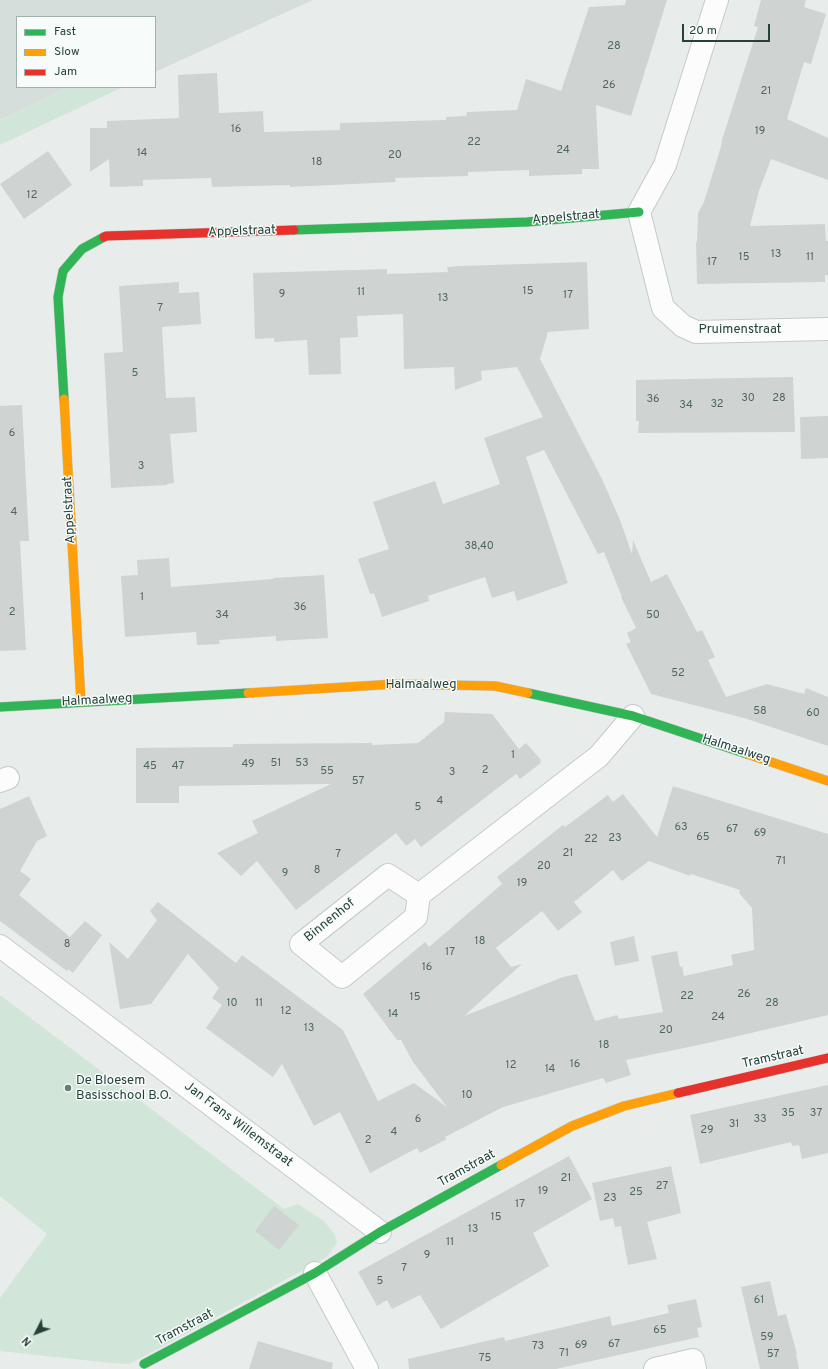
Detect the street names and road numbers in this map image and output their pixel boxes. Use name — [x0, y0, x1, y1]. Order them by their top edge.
street label: Appelstraat — [532, 207, 600, 229]
street label: Appelstraat — [208, 223, 276, 241]
street label: Pruimenstraat — [698, 322, 782, 338]
street label: Appelstraat — [60, 476, 80, 544]
street label: Halmaalweg — [386, 677, 456, 693]
street label: Halmaalweg — [61, 691, 133, 711]
street label: Halmaalweg — [700, 732, 772, 768]
street label: Binnenhof — [302, 896, 358, 946]
street label: Tramstraat — [741, 1043, 805, 1073]
street label: Jan Frans Willemstraat — [181, 1079, 295, 1171]
street label: Tramstraat — [436, 1147, 498, 1191]
street label: Tramstraat — [154, 1306, 216, 1350]

